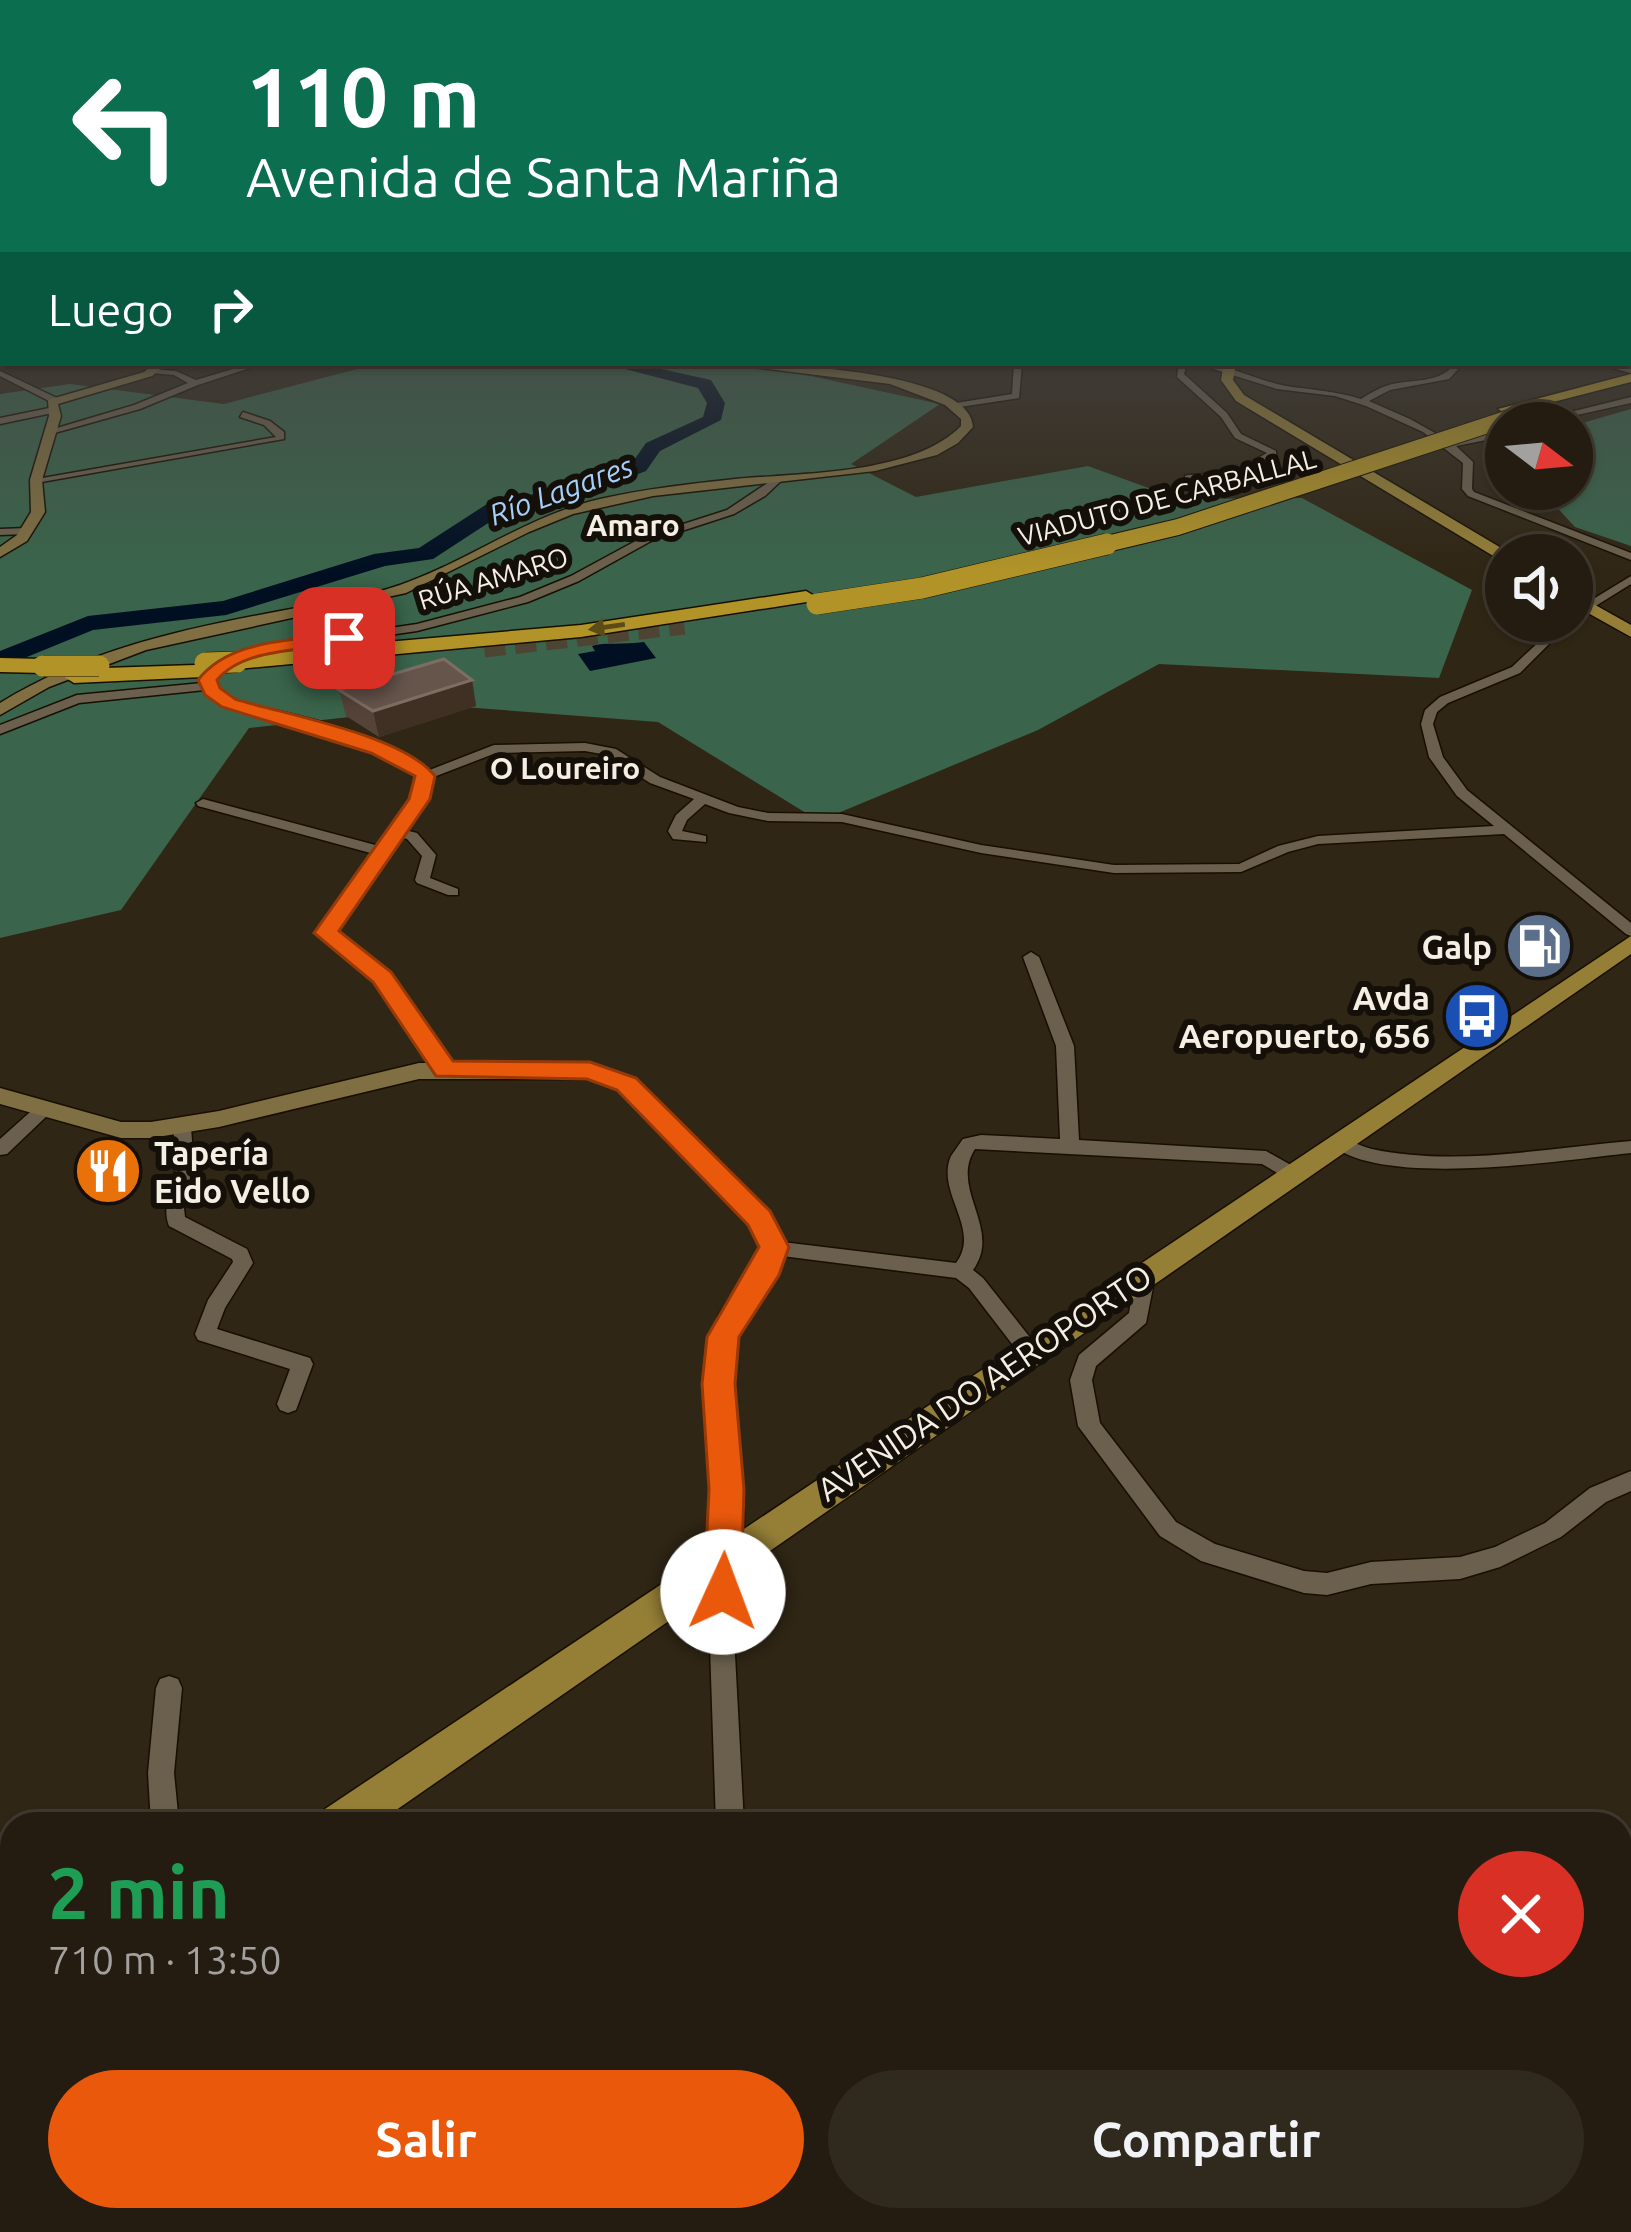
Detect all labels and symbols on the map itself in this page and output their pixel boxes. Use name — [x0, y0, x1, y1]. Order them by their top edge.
north arrow — [1485, 402, 1593, 510]
street label: VIADUTO DE CARBALLAL — [1015, 443, 1319, 551]
water label: Río Lagares — [485, 448, 638, 532]
district label: Amaro — [586, 508, 680, 542]
street label: RÚA AMARO — [414, 541, 572, 615]
pin — [293, 587, 395, 689]
one-way arrow — [588, 618, 625, 637]
district label: O Loureiro — [490, 751, 640, 785]
fuel station icon: Galp — [1504, 911, 1574, 981]
place label: Galp — [1421, 928, 1492, 965]
place label: Avda Aeropuerto, 656 — [1179, 979, 1430, 1054]
bus stop icon: Avda Aeropuerto, 656 — [1442, 981, 1512, 1051]
place label: Tapería Eido Vello — [154, 1134, 311, 1209]
restaurant icon: Tapería Eido Vello — [73, 1136, 143, 1206]
street label: AVENIDA DO AEROPORTO — [810, 1256, 1158, 1508]
position arrow — [660, 1529, 786, 1655]

